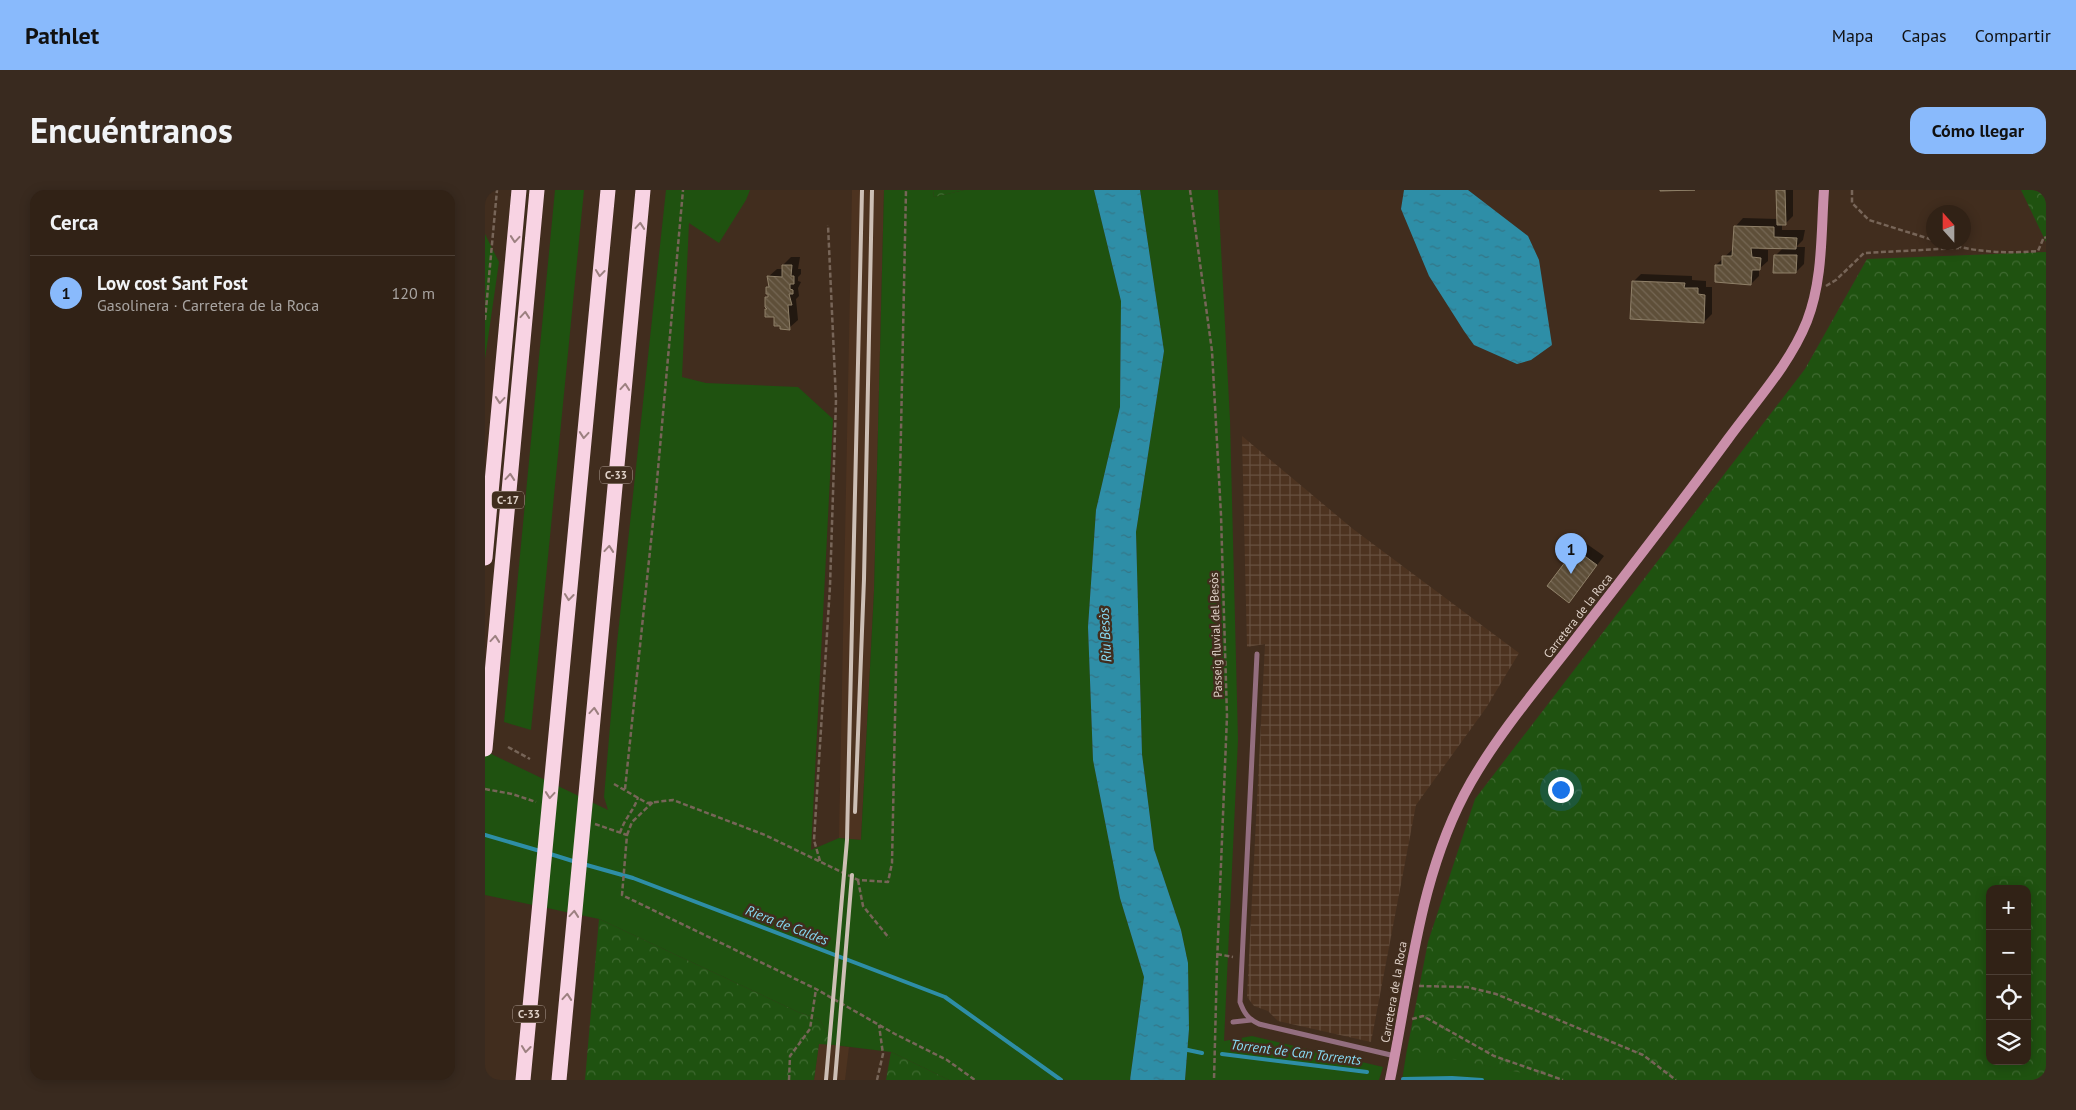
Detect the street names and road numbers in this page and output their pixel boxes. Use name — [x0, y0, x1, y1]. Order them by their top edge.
road number: C-33 — [600, 466, 632, 484]
road number: C-17 — [492, 492, 524, 508]
street label: Carretera de la Roca — [1540, 570, 1615, 661]
street label: Passeig fluvial del Besòs — [1206, 572, 1225, 698]
street label: Carretera de la Roca — [1377, 940, 1410, 1044]
road number: C-33 — [513, 1006, 545, 1022]

